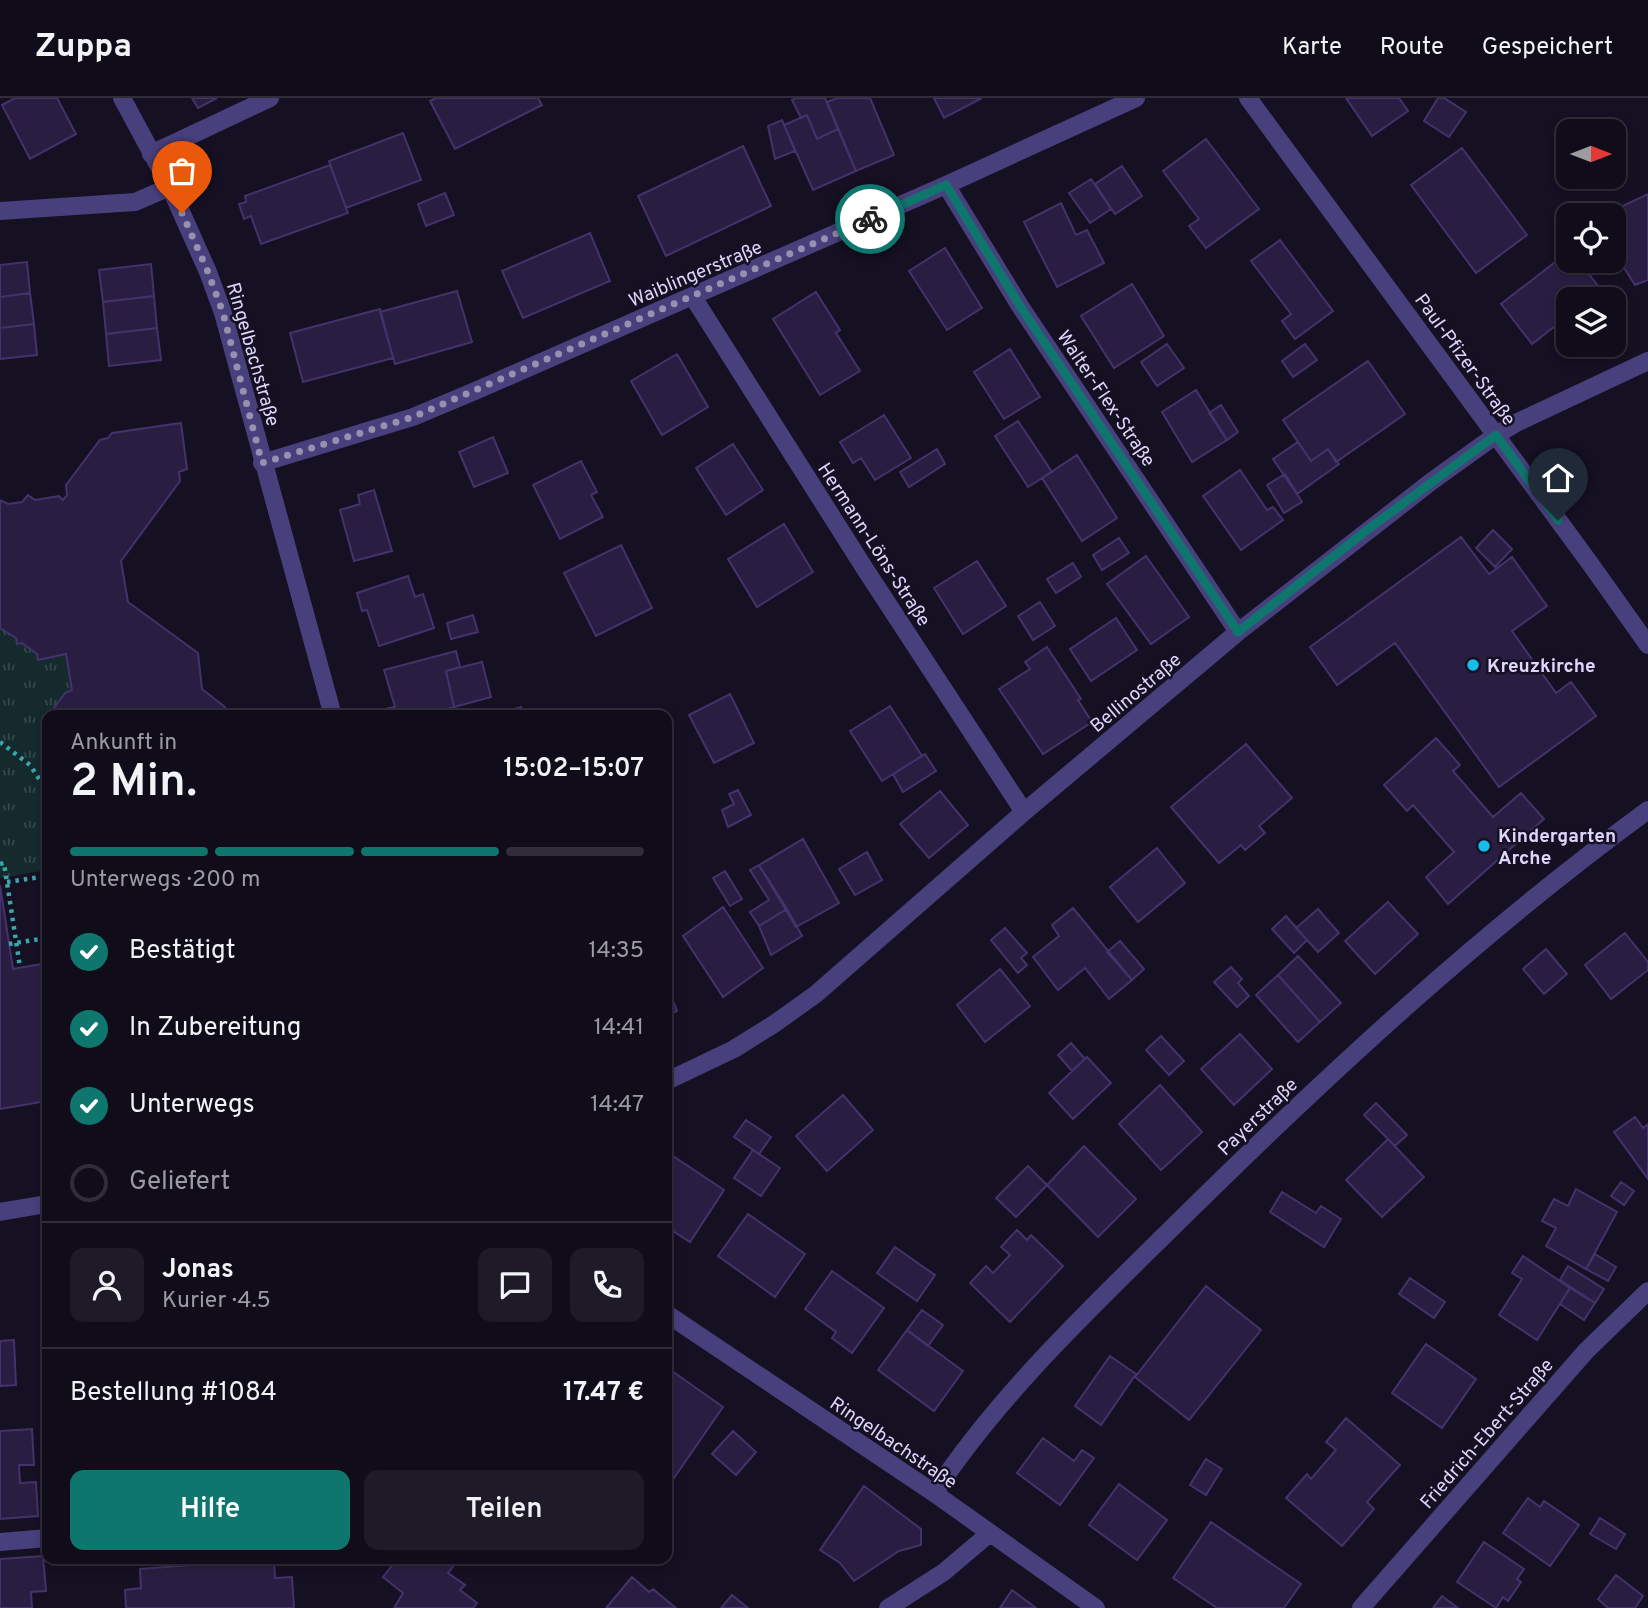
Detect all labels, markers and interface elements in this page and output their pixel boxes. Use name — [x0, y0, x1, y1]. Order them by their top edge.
text: Zuppa — [35, 27, 132, 69]
text: Karte — [1282, 33, 1342, 63]
text: Route — [1380, 33, 1444, 63]
text: Gespeichert — [1482, 33, 1613, 63]
north arrow — [1556, 119, 1626, 189]
map controls — [1556, 119, 1626, 357]
pin — [152, 141, 212, 213]
icon: bag — [163, 152, 201, 190]
courier — [835, 184, 905, 254]
icon: bike — [851, 200, 889, 238]
button: locate — [1556, 203, 1626, 273]
street label: Waiblingerstraße — [625, 236, 766, 314]
street label: Ringelbachstraße — [220, 280, 284, 429]
button: layers — [1556, 287, 1626, 357]
street label: Paul-Pfizer-Straße — [1408, 289, 1520, 431]
street label: Walter-Flex-Straße — [1051, 326, 1160, 472]
pin — [1528, 448, 1588, 520]
street label: Hermann-Löns-Straße — [811, 459, 935, 631]
icon: home — [1539, 459, 1577, 497]
street label: Bellinostraße — [1086, 648, 1187, 739]
place label: Kreuzkirche — [1487, 655, 1596, 679]
marker: Kreuzkirche — [1465, 657, 1481, 673]
text: Ankunft in — [70, 729, 177, 758]
text: 15:02–15:07 — [503, 753, 644, 786]
text: 2 Min. — [70, 754, 197, 813]
place label: Kindergarten Arche — [1498, 825, 1616, 871]
marker: Kindergarten Arche — [1476, 838, 1492, 854]
text: Unterwegs · 200 m — [70, 866, 260, 895]
icon: check — [70, 933, 108, 971]
text: Bestätigt — [129, 935, 236, 968]
text: 14:35 — [588, 937, 644, 966]
icon: check — [70, 1010, 108, 1048]
text: In Zubereitung — [129, 1012, 301, 1045]
text: 14:41 — [594, 1014, 644, 1043]
street label: Payerstraße — [1213, 1073, 1303, 1161]
icon: check — [70, 1087, 108, 1125]
text: Unterwegs — [129, 1089, 255, 1122]
text: 14:47 — [590, 1091, 644, 1120]
text: Geliefert — [129, 1166, 230, 1199]
button: person — [70, 1248, 144, 1322]
button: chat — [478, 1248, 552, 1322]
button: phone — [570, 1248, 644, 1322]
text: Jonas — [162, 1254, 234, 1287]
text: Kurier · 4.5 — [162, 1287, 271, 1316]
street label: Friedrich-Ebert-Straße — [1416, 1354, 1559, 1515]
text: Bestellung #1084 — [70, 1377, 277, 1410]
text: 17.47 € — [563, 1377, 644, 1410]
street label: Ringelbachstraße — [825, 1392, 961, 1495]
button: Hilfe — [70, 1470, 350, 1550]
button: Teilen — [364, 1470, 644, 1550]

